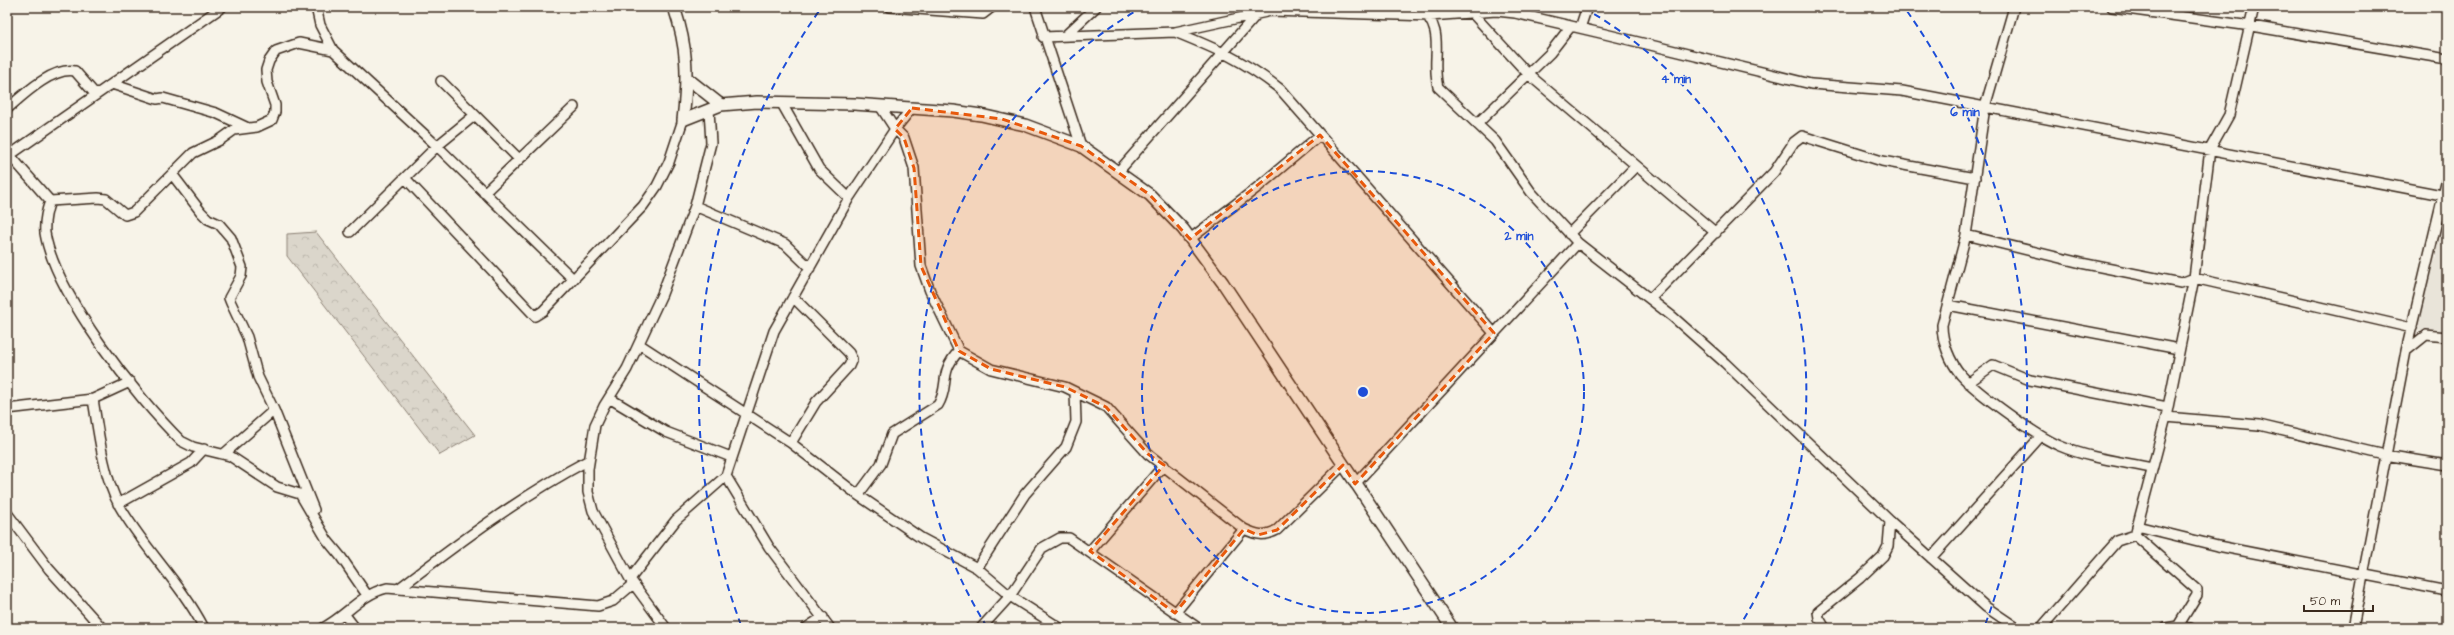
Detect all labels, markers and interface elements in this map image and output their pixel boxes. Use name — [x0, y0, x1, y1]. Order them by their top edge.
text: 4 min — [1661, 71, 1691, 88]
text: 6 min — [1950, 104, 1980, 121]
text: 2 min — [1504, 228, 1533, 245]
centre of rings — [1356, 385, 1370, 399]
scale bar — [2304, 587, 2373, 613]
text: 50 m — [2310, 593, 2341, 610]

